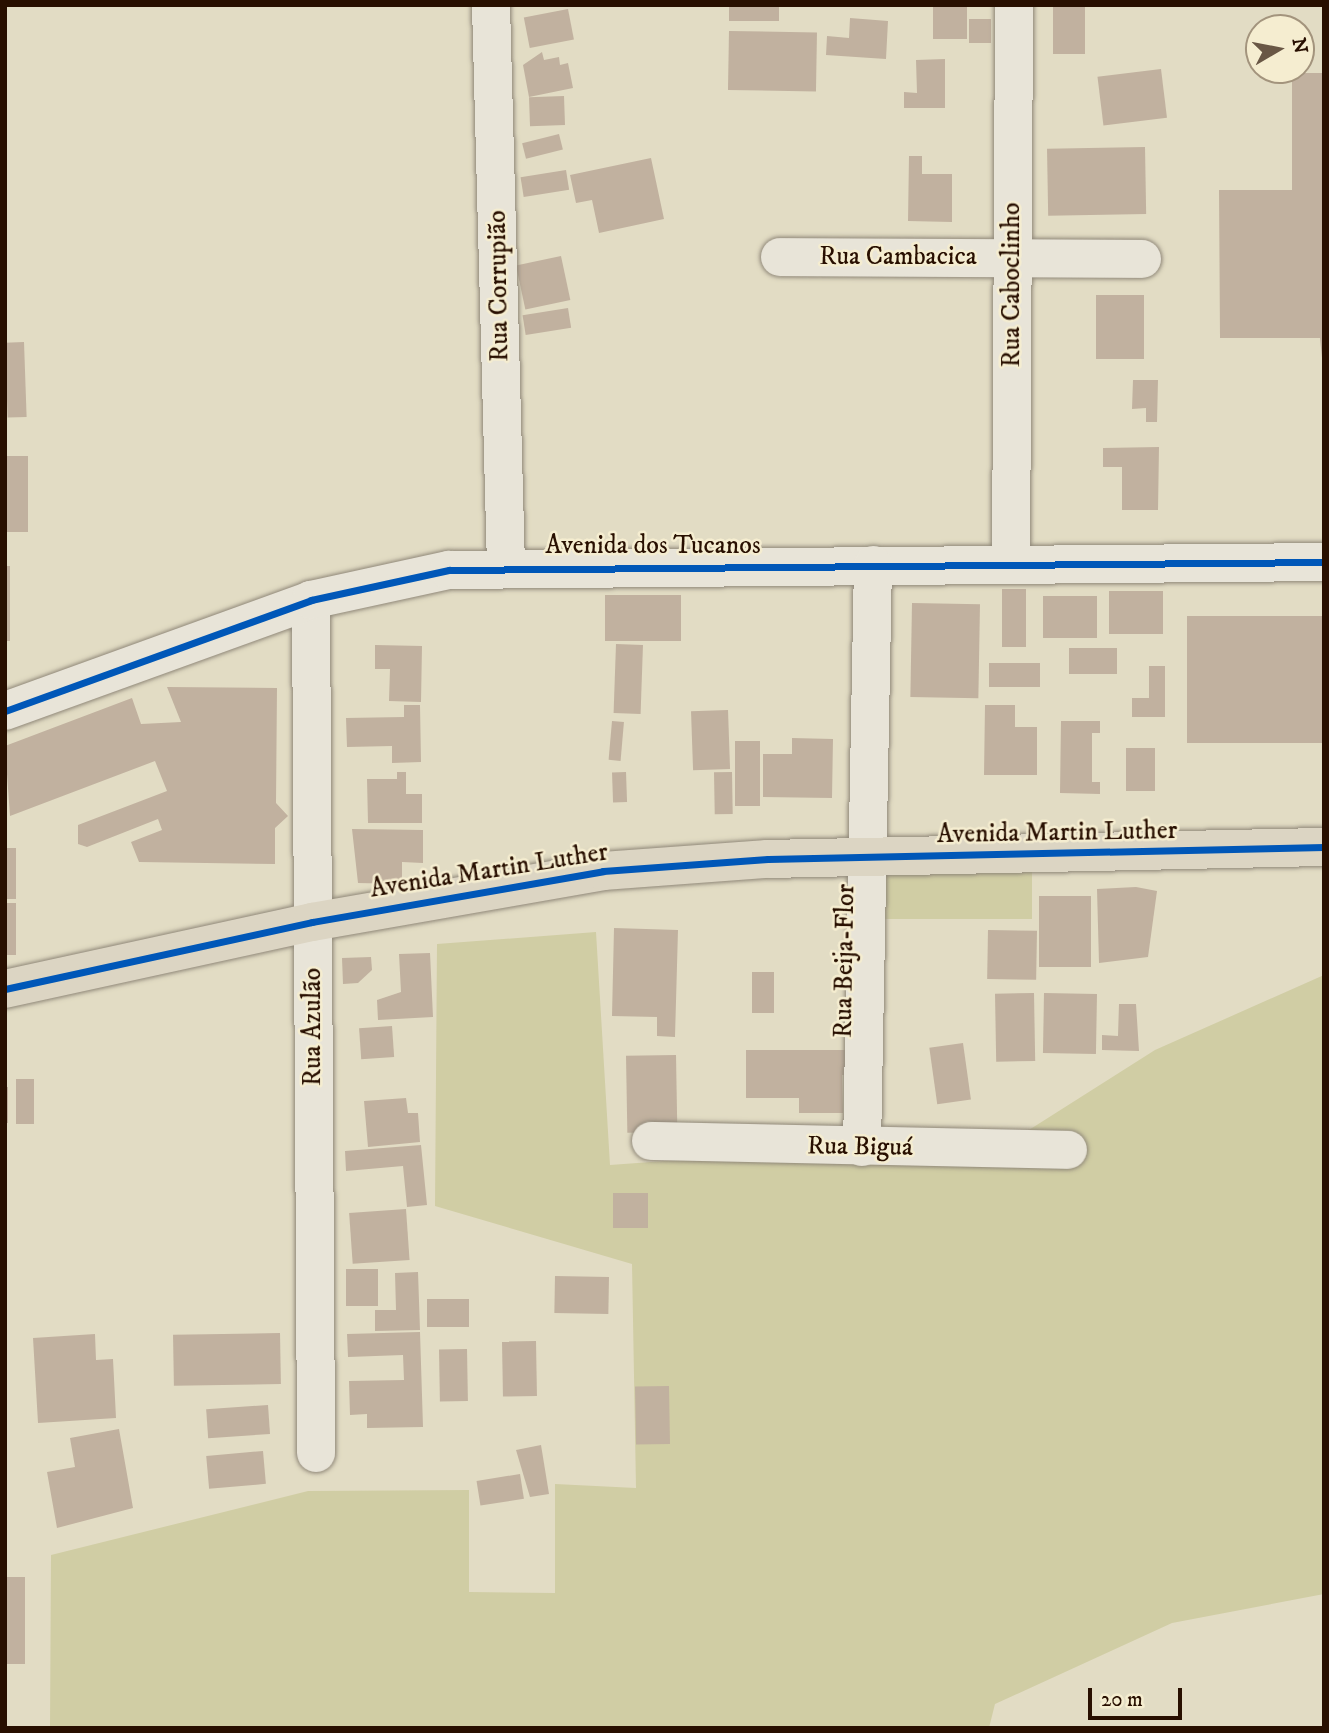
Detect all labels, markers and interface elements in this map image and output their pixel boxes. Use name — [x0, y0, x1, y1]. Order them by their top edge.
north arrow — [1245, 14, 1315, 84]
text: N — [1287, 36, 1312, 55]
street label: Rua Caboclinho — [996, 202, 1028, 368]
street label: Rua Corrupião — [482, 210, 516, 362]
street label: Rua Cambacica — [819, 241, 977, 273]
street label: Avenida dos Tucanos — [545, 530, 761, 562]
street label: Avenida Martin Luther — [937, 815, 1177, 851]
street label: Avenida Martin Luther — [368, 837, 610, 905]
street label: Rua Beija-Flor — [828, 884, 862, 1038]
street label: Rua Azulão — [297, 968, 329, 1086]
street label: Rua Biguá — [807, 1130, 913, 1164]
scale bar — [1091, 1674, 1186, 1718]
text: 20 m — [1101, 1687, 1143, 1713]

